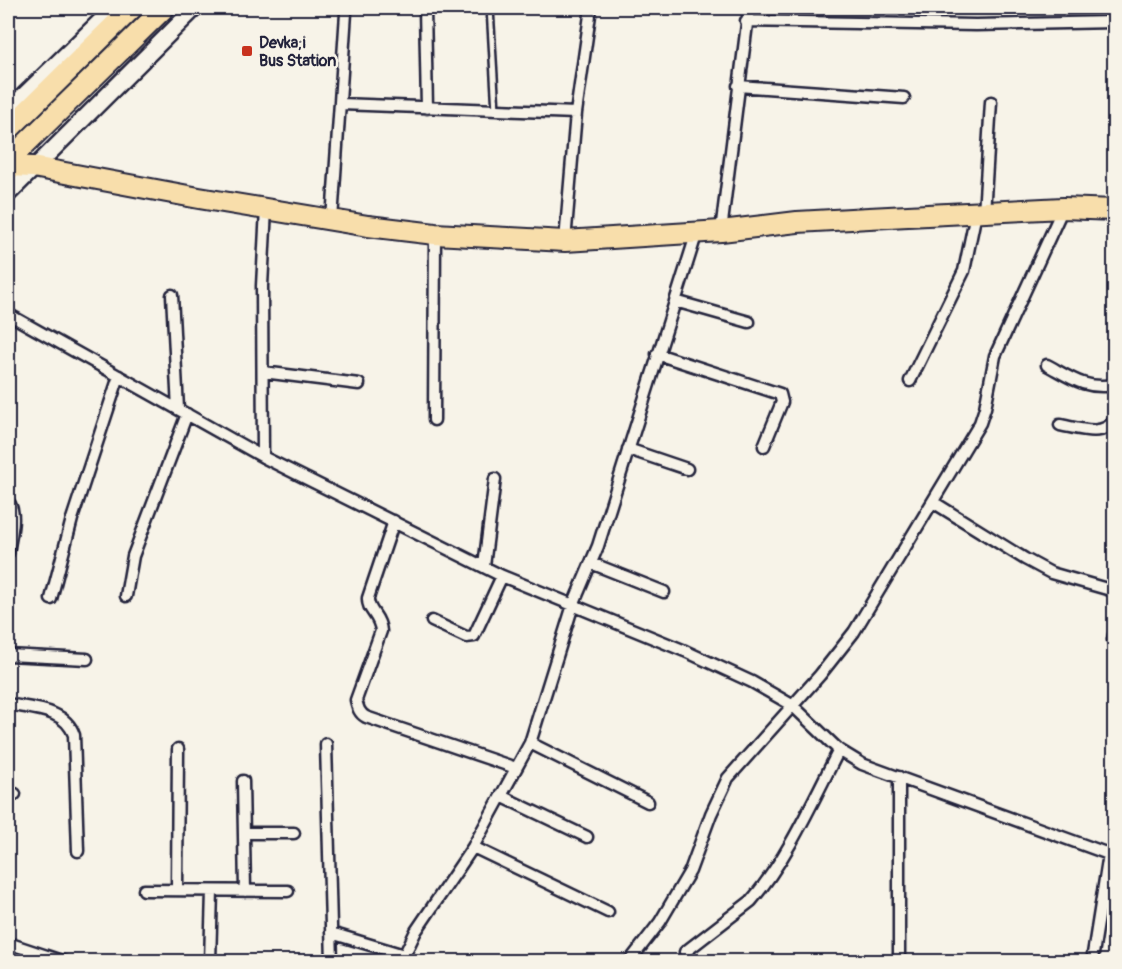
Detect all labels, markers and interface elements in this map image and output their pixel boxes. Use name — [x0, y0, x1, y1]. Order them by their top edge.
place label: Devka;i Bus Station — [259, 33, 336, 71]
marker: Devka;i Bus Station — [240, 44, 254, 58]

